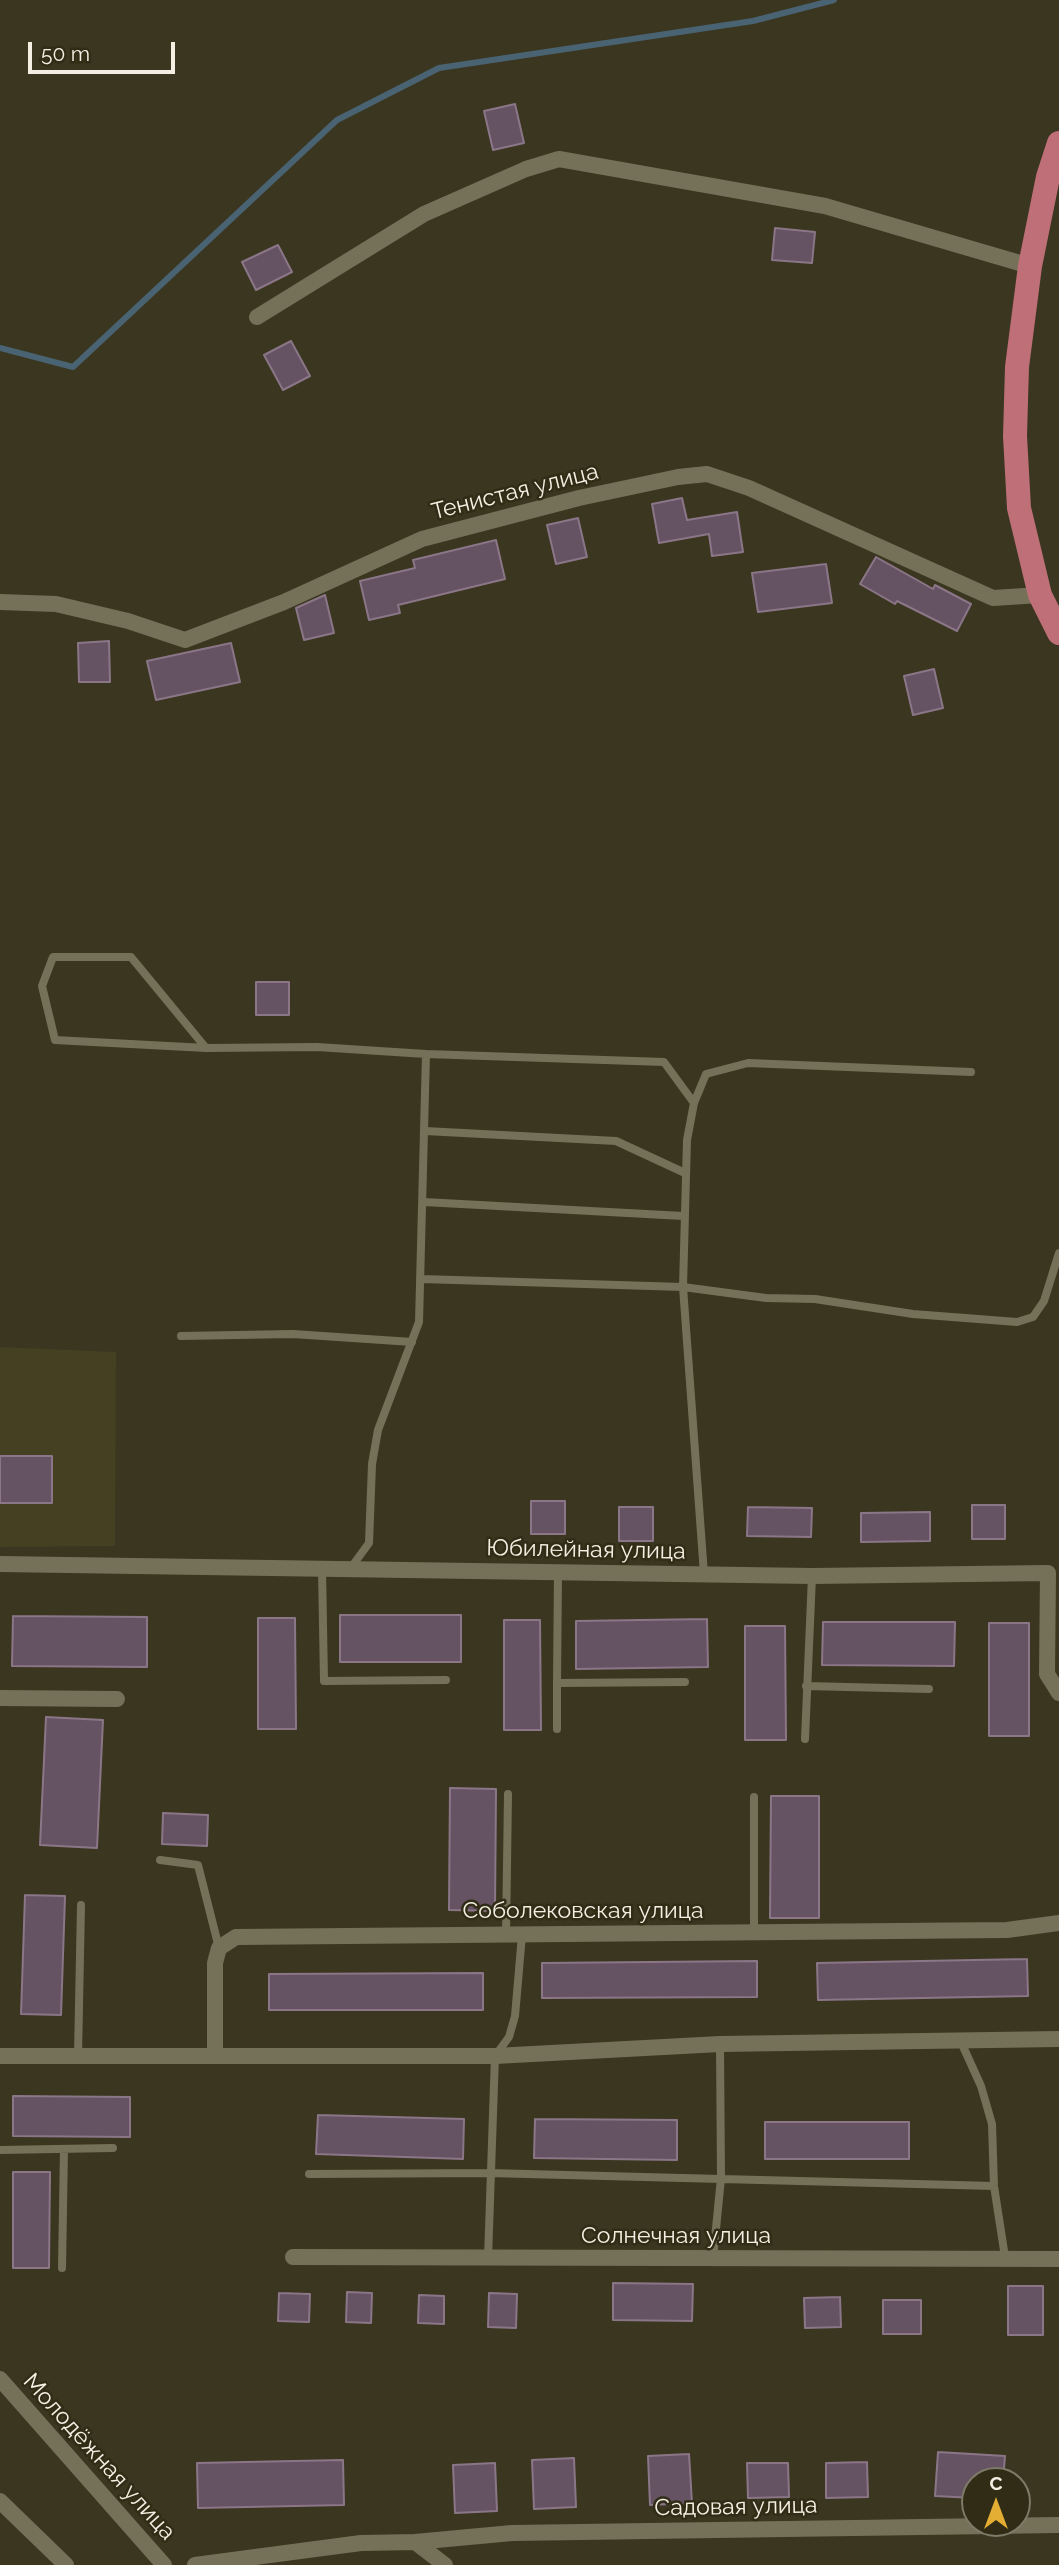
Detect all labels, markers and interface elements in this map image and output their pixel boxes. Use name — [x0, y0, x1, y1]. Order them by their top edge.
scale bar — [32, 28, 178, 72]
text: 50 m — [41, 41, 90, 66]
street label: Тенистая улица — [429, 458, 601, 526]
street label: Юбилейная улица — [486, 1534, 686, 1566]
street label: Соболековская улица — [463, 1897, 703, 1925]
street label: Солнечная улица — [581, 2222, 771, 2250]
street label: Молодёжная улица — [17, 2368, 181, 2546]
north arrow — [961, 2467, 1031, 2537]
text: С — [989, 2472, 1003, 2494]
street label: Садовая улица — [654, 2492, 818, 2522]

